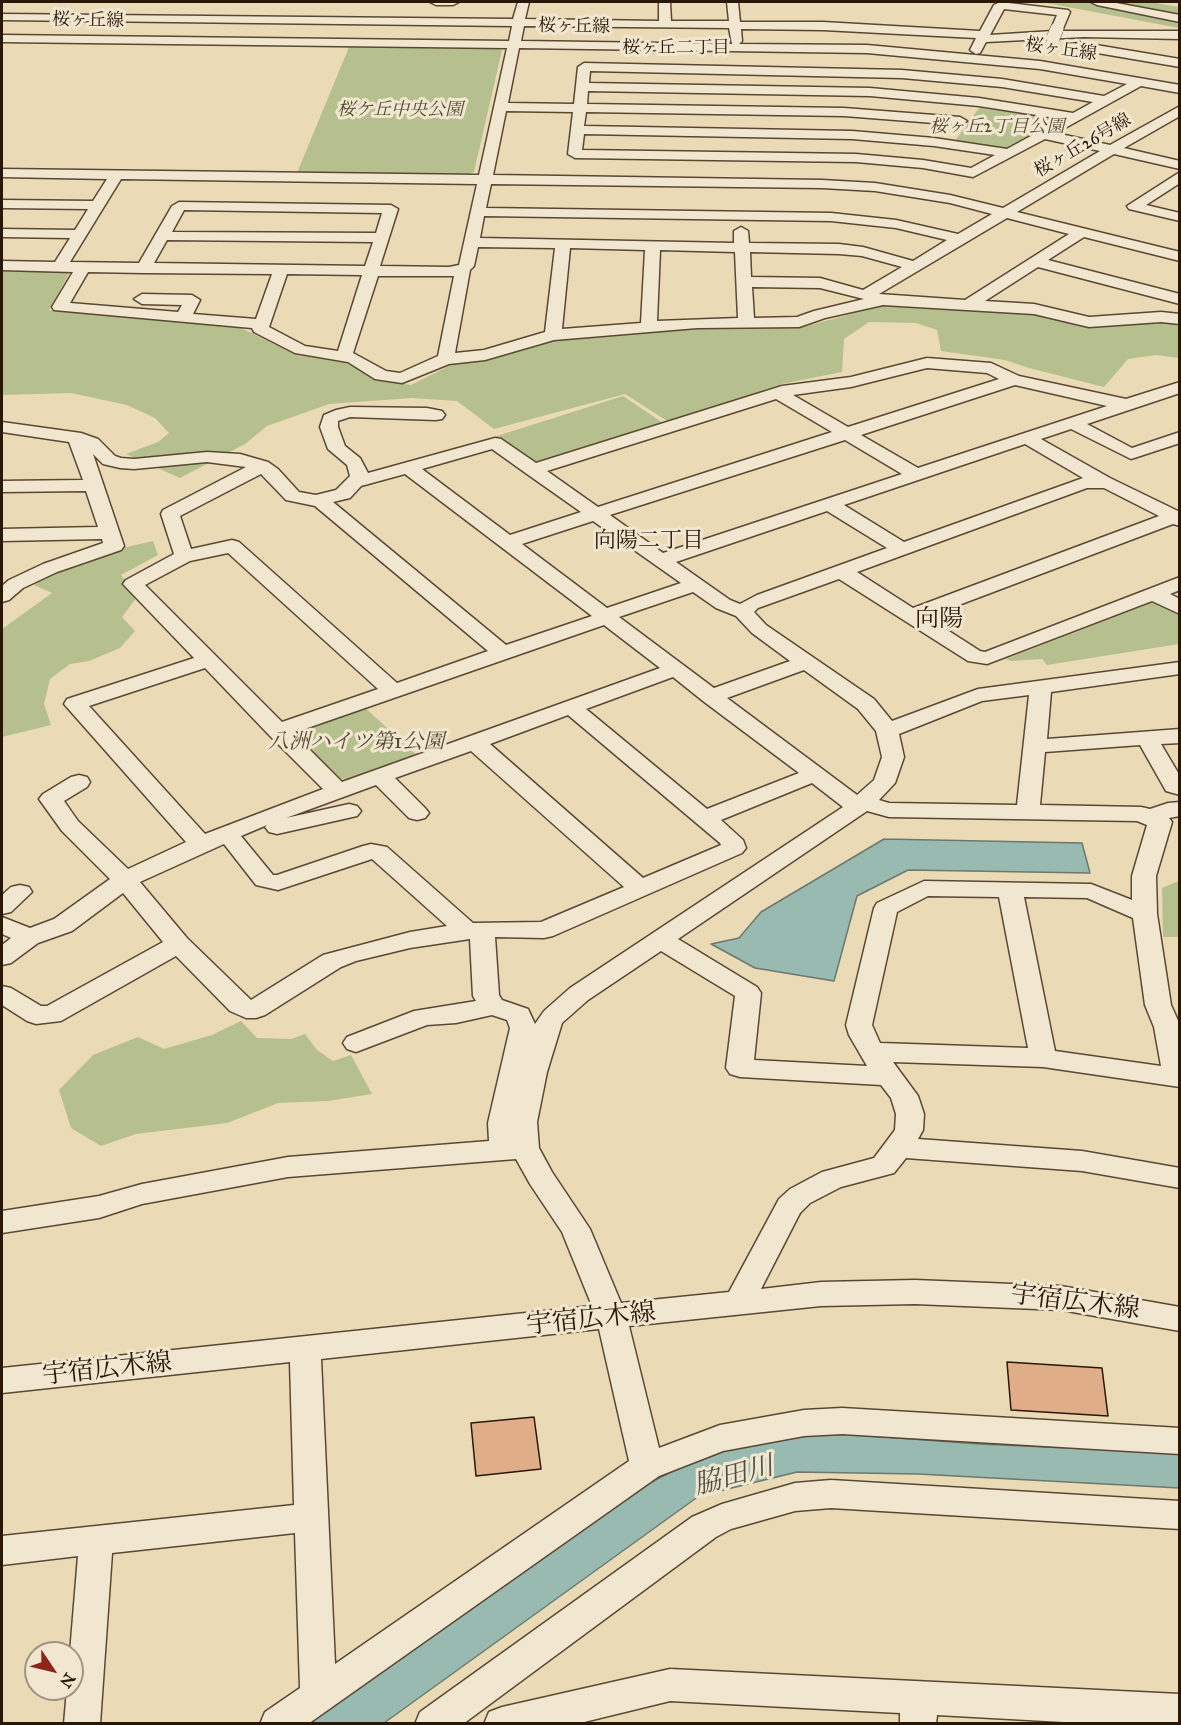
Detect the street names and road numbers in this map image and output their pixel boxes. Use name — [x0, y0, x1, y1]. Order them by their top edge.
street label: 桜ヶ丘線 — [52, 10, 124, 32]
street label: 桜ヶ丘線 — [538, 16, 610, 38]
street label: 桜ヶ丘線 — [1024, 34, 1098, 66]
street label: 桜ヶ丘26号線 — [1031, 110, 1135, 182]
street label: 宇宿広木線 — [1009, 1280, 1141, 1326]
street label: 宇宿広木線 — [525, 1298, 657, 1342]
street label: 宇宿広木線 — [41, 1348, 173, 1392]

